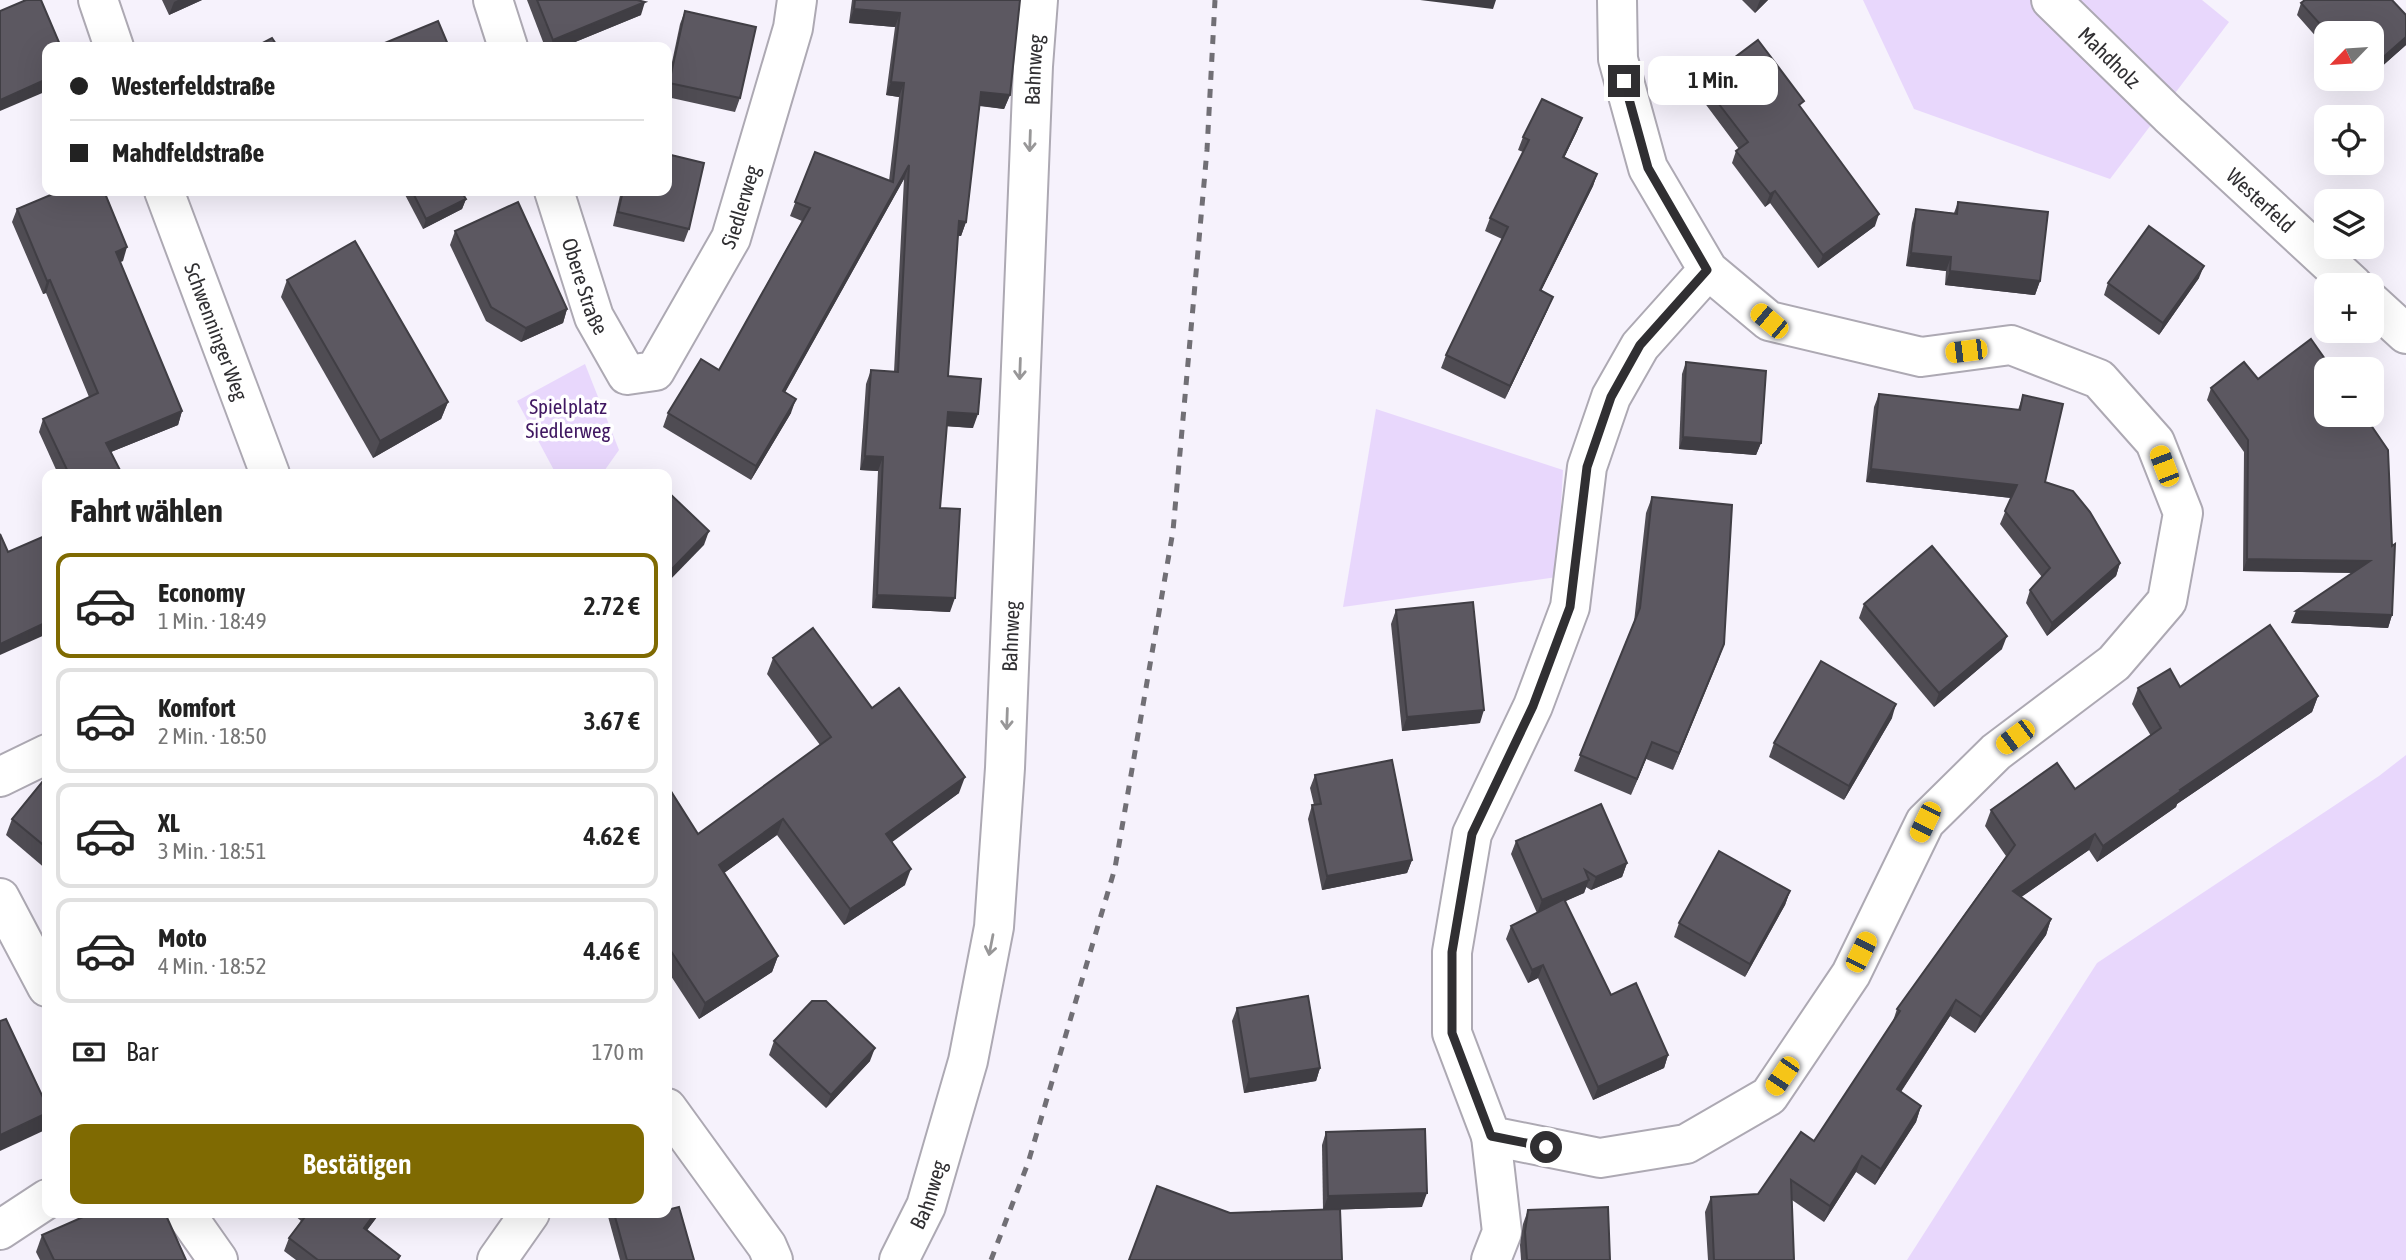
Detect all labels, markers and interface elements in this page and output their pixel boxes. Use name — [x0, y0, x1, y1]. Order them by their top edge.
north arrow — [2314, 21, 2384, 91]
map controls — [2314, 21, 2384, 427]
street label: Mahdholz — [2074, 22, 2146, 93]
street label: Bahnweg — [1019, 33, 1047, 106]
callout: 1 Min. — [1648, 56, 1778, 106]
route end — [1608, 65, 1640, 97]
text: 1 Min. — [1688, 67, 1738, 93]
text: Westerfeldstraße — [112, 71, 275, 101]
button: locate — [2314, 105, 2384, 175]
one-way arrow — [1023, 130, 1036, 153]
text: Mahdfeldstraße — [112, 138, 264, 168]
street label: Siedlerweg — [716, 163, 764, 253]
street label: Westerfeld — [2222, 163, 2300, 237]
button: layers — [2314, 189, 2384, 259]
street label: Obere Straße — [558, 235, 613, 339]
street label: Schwenninger Weg — [180, 260, 253, 403]
button: + — [2314, 273, 2384, 343]
car — [1747, 299, 1792, 343]
car — [1944, 338, 1989, 364]
one-way arrow — [1013, 357, 1026, 380]
button: − — [2314, 357, 2384, 427]
park label: Spielplatz Siedlerweg — [525, 394, 611, 442]
car — [2147, 443, 2182, 489]
text: Fahrt wählen — [70, 492, 223, 529]
icon: car — [74, 574, 137, 637]
text: Economy — [158, 578, 245, 608]
text: 2.72 € — [583, 591, 640, 621]
street label: Bahnweg — [997, 600, 1024, 672]
text: 1 Min. · 18:49 — [158, 608, 266, 634]
icon: car — [74, 689, 137, 752]
text: Komfort — [158, 693, 235, 723]
text: 3.67 € — [583, 706, 640, 736]
one-way arrow — [1000, 707, 1013, 730]
car — [1992, 716, 2039, 758]
text: 2 Min. · 18:50 — [158, 723, 266, 749]
car — [1907, 799, 1944, 845]
icon: car — [74, 804, 137, 867]
text: XL — [158, 808, 180, 838]
text: 4.62 € — [583, 821, 640, 851]
text: 3 Min. · 18:51 — [158, 838, 266, 864]
icon: car — [74, 919, 137, 982]
text: Moto — [158, 923, 207, 953]
car — [1843, 929, 1880, 975]
one-way arrow — [983, 933, 997, 956]
text: 4.46 € — [583, 936, 640, 966]
text: 4 Min. · 18:52 — [158, 953, 266, 979]
icon: cash — [70, 1033, 108, 1071]
text: Bar — [126, 1037, 158, 1067]
text: 170 m — [592, 1039, 644, 1065]
car — [1762, 1053, 1803, 1099]
button: Bestätigen — [70, 1124, 644, 1204]
route start — [1530, 1131, 1562, 1163]
street label: Bahnweg — [905, 1157, 951, 1233]

